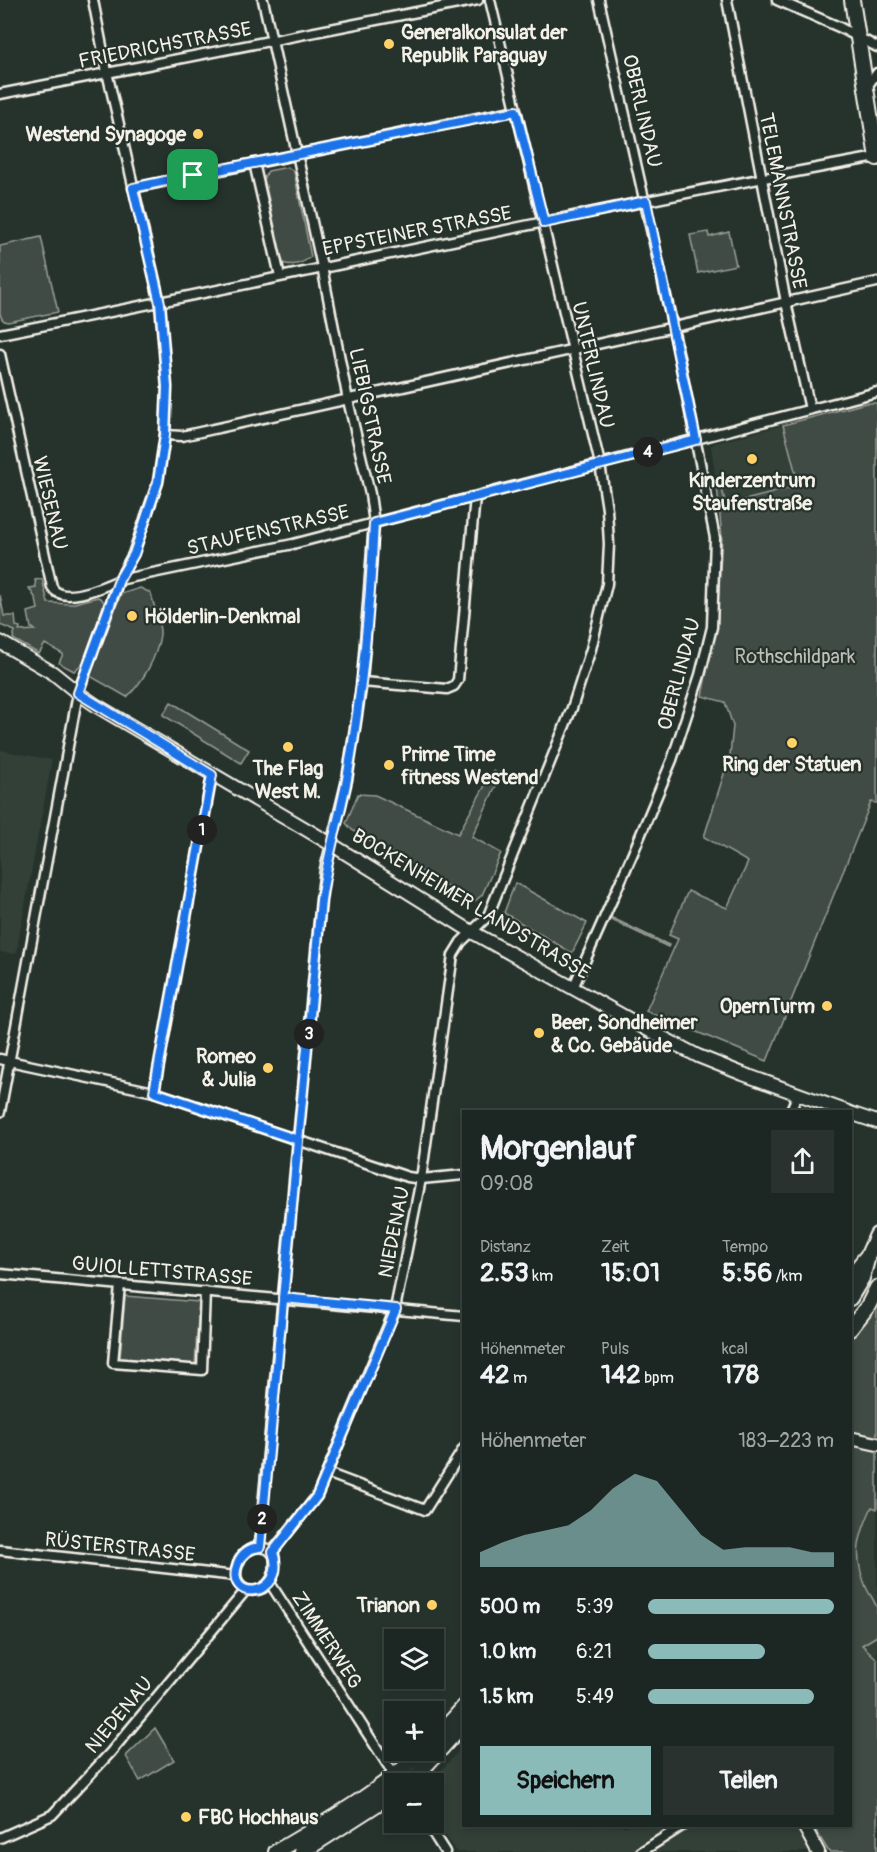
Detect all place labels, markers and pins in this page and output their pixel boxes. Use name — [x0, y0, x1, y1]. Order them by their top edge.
place label: Generalkonsulat der Republik Paraguay — [401, 20, 568, 68]
marker: Generalkonsulat der Republik Paraguay — [382, 37, 396, 51]
place label: Westend Synagoge — [26, 122, 187, 147]
marker: Westend Synagoge — [191, 127, 205, 141]
pin — [167, 149, 218, 200]
pin: 4 — [633, 437, 663, 467]
marker: Kinderzentrum Staufenstraße — [745, 452, 759, 466]
place label: Kinderzentrum Staufenstraße — [688, 468, 816, 516]
place label: Hölderlin-Denkmal — [144, 604, 301, 629]
marker: Hölderlin-Denkmal — [125, 609, 139, 623]
marker: Ring der Statuen — [785, 736, 799, 750]
marker: The Flag West M. — [281, 740, 295, 754]
place label: Prime Time fitness Westend — [401, 742, 539, 790]
place label: Ring der Statuen — [722, 752, 862, 777]
place label: The Flag West M. — [252, 756, 323, 804]
marker: Prime Time fitness Westend — [382, 758, 396, 772]
pin: 1 — [187, 815, 217, 845]
place label: OpernTurm — [720, 994, 815, 1019]
marker: OpernTurm — [820, 999, 834, 1013]
place label: Beer, Sondheimer & Co. Gebäude — [551, 1010, 698, 1058]
pin: 3 — [294, 1019, 324, 1049]
marker: Beer, Sondheimer & Co. Gebäude — [532, 1026, 546, 1040]
place label: Romeo & Julia — [196, 1044, 256, 1092]
marker: Romeo & Julia — [261, 1061, 275, 1075]
pin: 2 — [247, 1504, 277, 1534]
place label: Trianon — [356, 1593, 420, 1618]
marker: Trianon — [425, 1598, 439, 1612]
place label: FBC Hochhaus — [198, 1805, 318, 1830]
marker: FBC Hochhaus — [179, 1810, 193, 1824]

